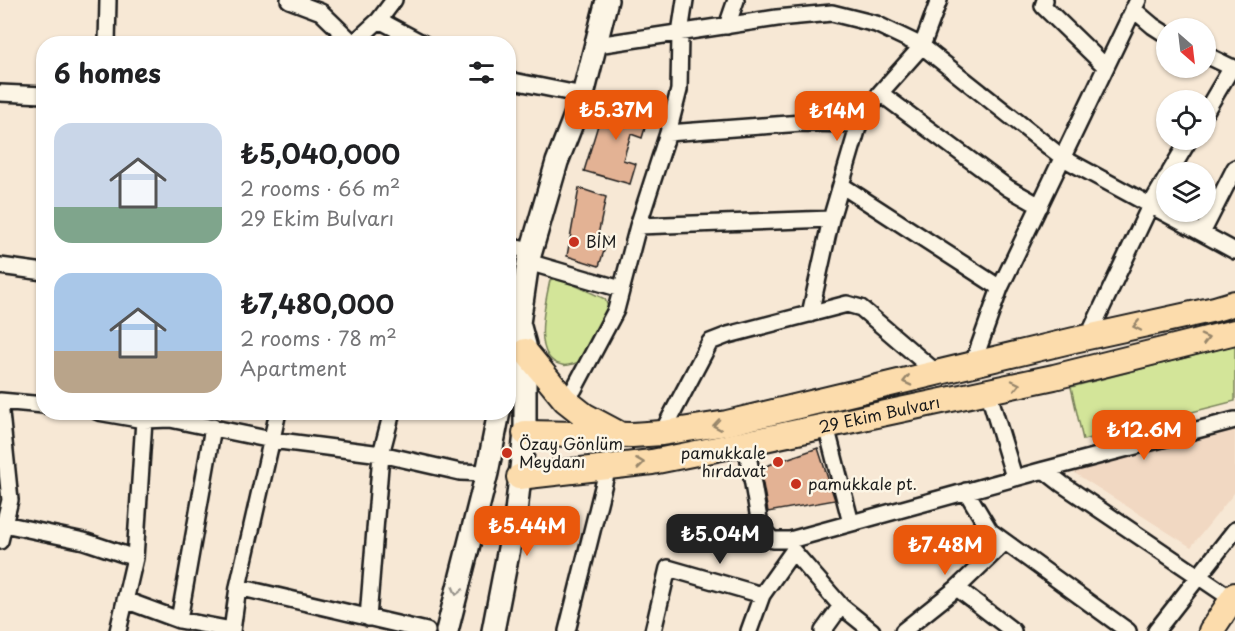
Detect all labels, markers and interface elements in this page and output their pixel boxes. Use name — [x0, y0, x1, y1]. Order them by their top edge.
north arrow — [1156, 18, 1216, 78]
map controls — [1156, 18, 1216, 222]
text: 6 homes — [54, 53, 161, 92]
icon: filters — [465, 56, 498, 89]
pin: ₺5.37M — [567, 90, 665, 141]
button: locate — [1156, 90, 1216, 150]
pin: ₺14M — [801, 91, 873, 142]
text: ₺5.37M — [579, 94, 653, 124]
text: ₺14M — [809, 95, 865, 125]
text: ₺5,040,000 — [240, 134, 400, 173]
icon: home — [102, 147, 174, 219]
button: layers — [1156, 162, 1216, 222]
text: 2 rooms · 66 m² — [240, 173, 400, 203]
text: 29 Ekim Bulvarı — [240, 203, 394, 233]
place label: BİM — [586, 229, 617, 253]
marker: BİM — [567, 235, 581, 249]
text: ₺7,480,000 — [240, 284, 394, 323]
icon: home — [102, 297, 174, 369]
one-way arrow — [1133, 319, 1143, 332]
text: 2 rooms · 78 m² — [240, 323, 397, 353]
one-way arrow — [1200, 334, 1210, 347]
text: Apartment — [240, 353, 347, 383]
one-way arrow — [902, 374, 912, 387]
one-way arrow — [1011, 379, 1021, 392]
street label: 29 Ekim Bulvarı — [816, 389, 942, 438]
pin: ₺12.6M — [1095, 410, 1193, 461]
text: ₺12.6M — [1106, 414, 1182, 444]
one-way arrow — [712, 418, 721, 430]
place label: Özay Gönlüm Meydanı — [519, 431, 623, 473]
place label: pamukkale hırdavat — [681, 440, 766, 482]
marker: Özay Gönlüm Meydanı — [500, 446, 514, 460]
marker: pamukkale hırdavat — [771, 455, 785, 469]
one-way arrow — [635, 457, 645, 470]
place label: pamukkale pt. — [808, 471, 917, 495]
marker: pamukkale pt. — [789, 477, 803, 491]
pin: ₺5.44M — [478, 506, 576, 557]
text: ₺5.44M — [488, 510, 566, 540]
pin: ₺5.04M — [671, 514, 769, 565]
text: ₺5.04M — [680, 518, 760, 548]
pin: ₺7.48M — [896, 525, 994, 576]
text: ₺7.48M — [907, 529, 983, 559]
one-way arrow — [452, 585, 464, 596]

